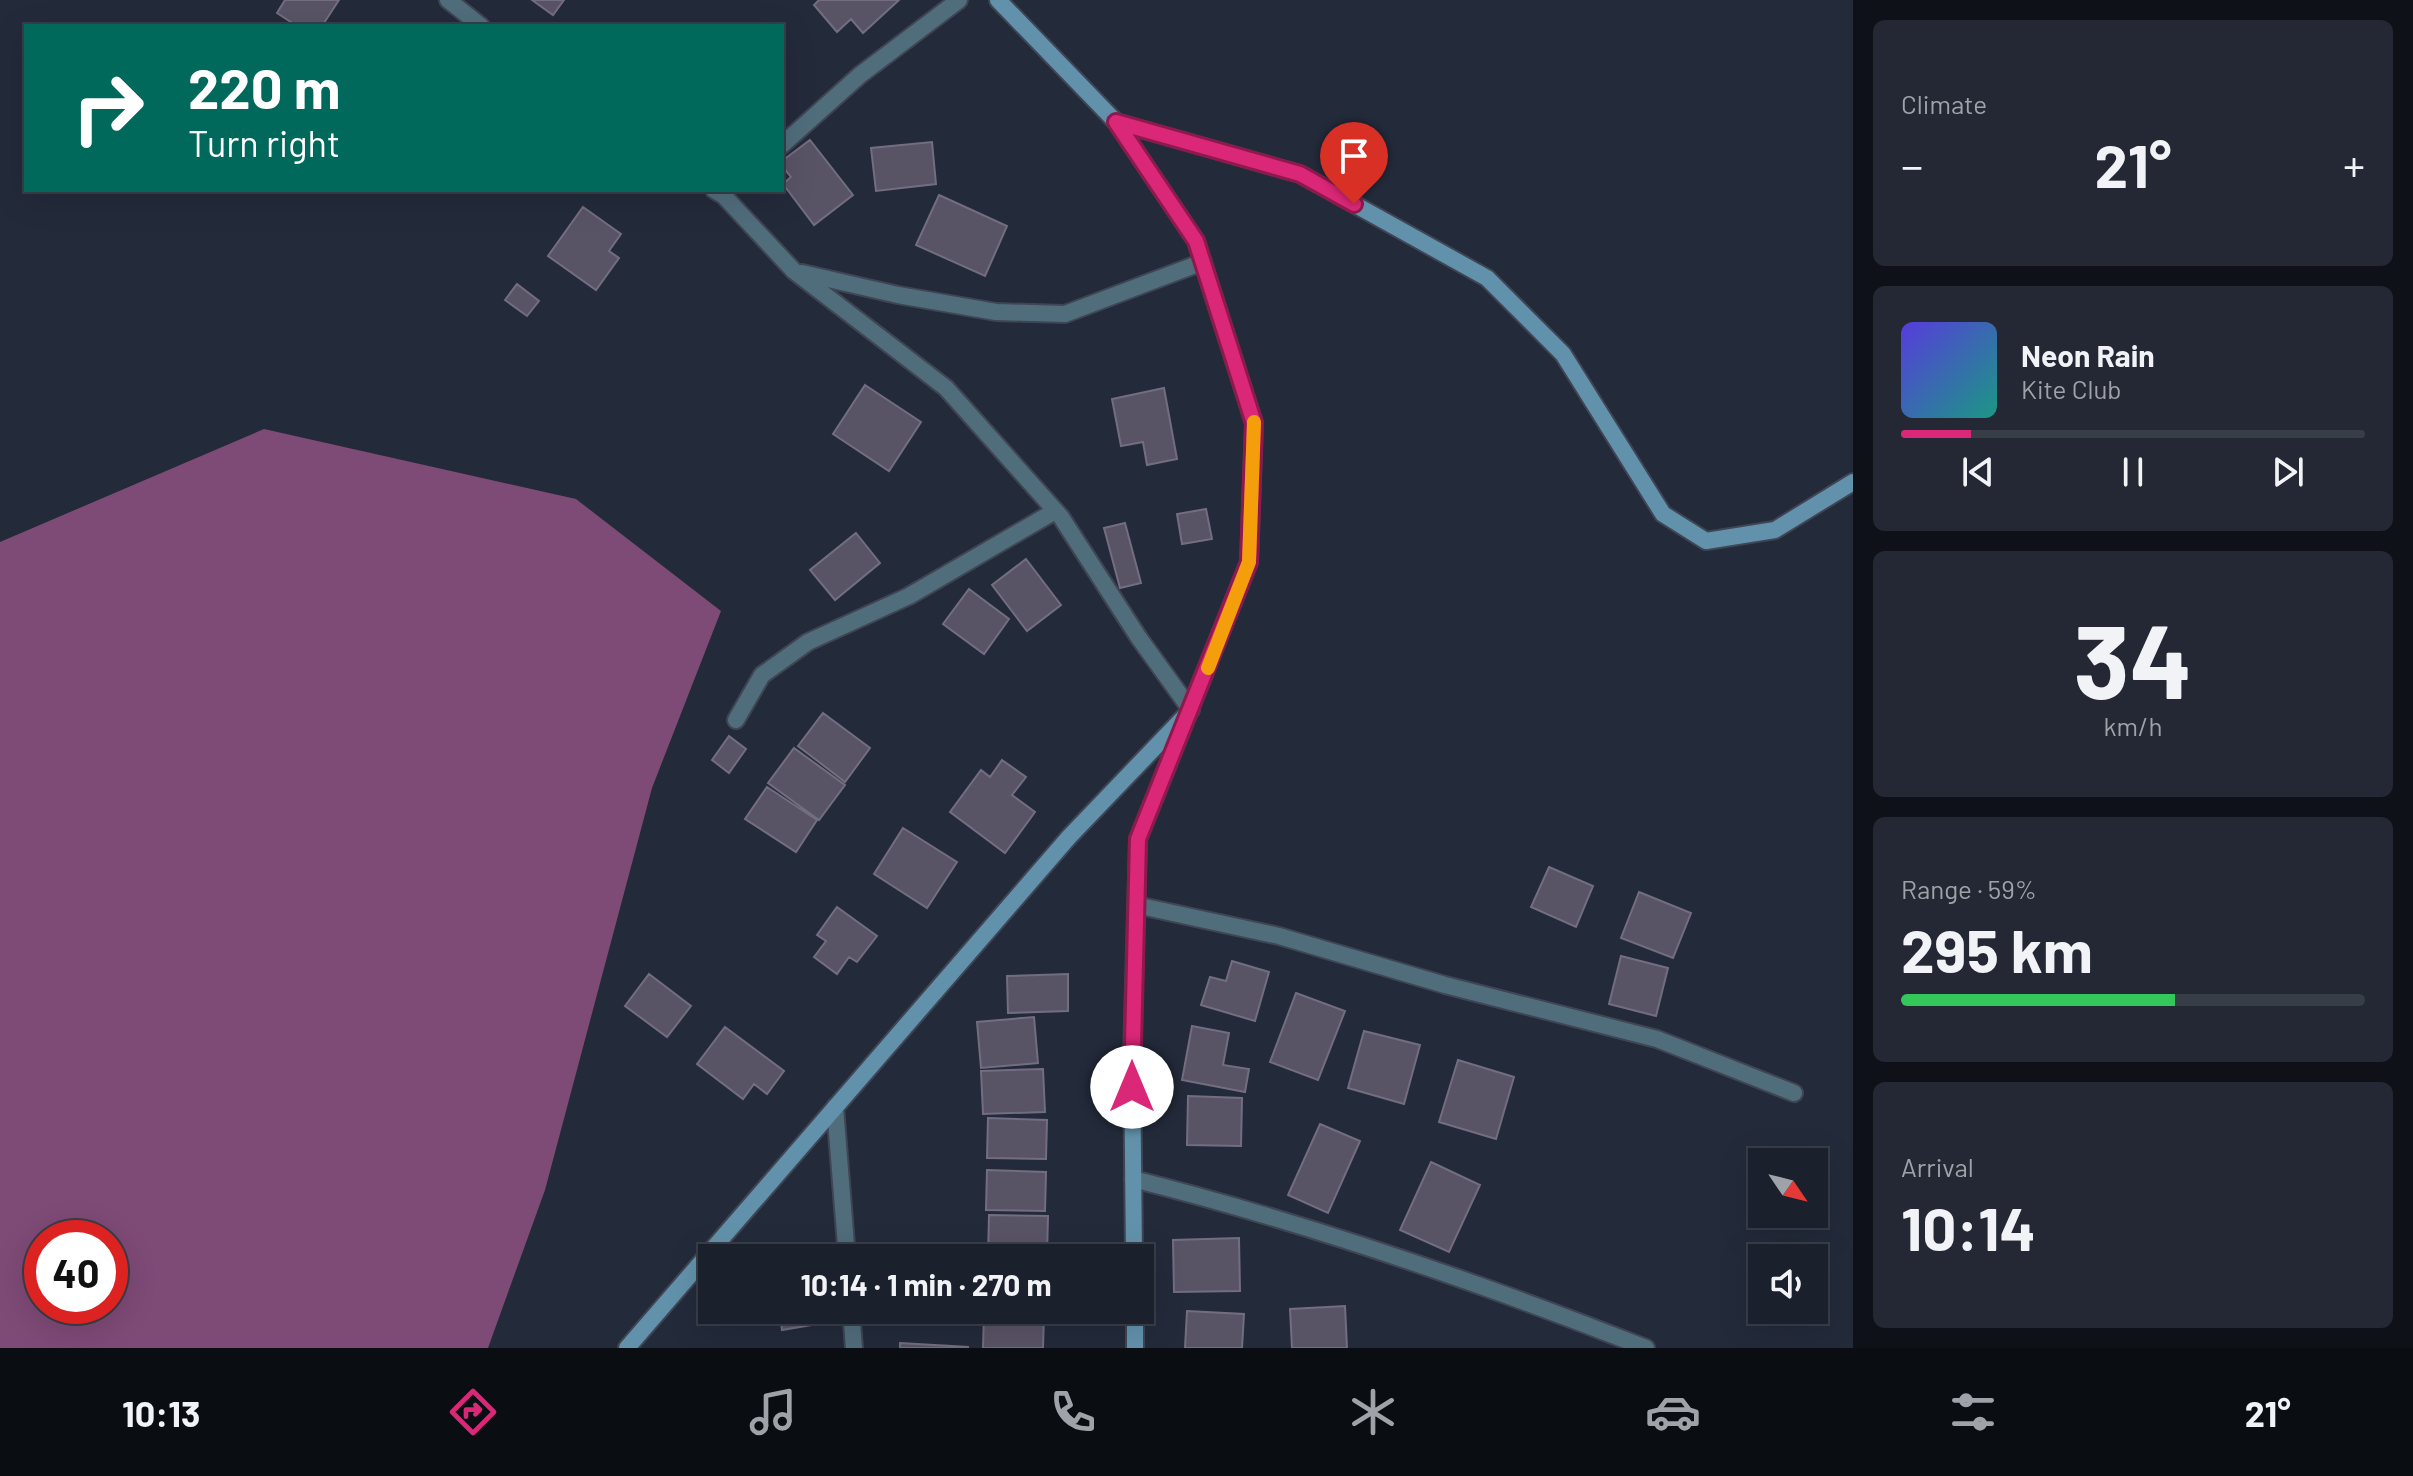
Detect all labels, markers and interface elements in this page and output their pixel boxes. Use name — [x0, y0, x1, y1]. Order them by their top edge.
text: 220 m — [188, 53, 341, 120]
icon: right — [56, 56, 160, 160]
text: Climate — [1901, 88, 1987, 119]
text: Turn right — [188, 121, 340, 164]
pin — [1320, 122, 1388, 204]
text: 21° — [2094, 128, 2172, 200]
icon: arrive — [1332, 134, 1376, 178]
text: − — [1901, 138, 1923, 191]
text: + — [2343, 138, 2365, 191]
text: Neon Rain — [2021, 337, 2155, 373]
text: Kite Club — [2021, 373, 2122, 404]
icon: previous — [1956, 450, 2000, 494]
icon: pause — [2111, 450, 2155, 494]
icon: next — [2266, 450, 2310, 494]
text: 34 — [2073, 595, 2193, 720]
text: km/h — [2104, 710, 2162, 741]
text: Range · 59% — [1901, 873, 2037, 904]
text: 295 km — [1901, 913, 2093, 985]
position arrow — [1090, 1045, 1174, 1129]
north arrow — [1748, 1148, 1828, 1228]
map controls — [1748, 1148, 1828, 1324]
text: Arrival — [1901, 1151, 1974, 1182]
text: 10:14 — [1901, 1191, 2036, 1263]
speed limit sign: 40 — [24, 1220, 128, 1324]
button: sound — [1748, 1244, 1828, 1324]
text: 10:14 · 1 min · 270 m — [800, 1266, 1052, 1302]
icon: directions — [445, 1384, 501, 1440]
icon: music — [745, 1384, 801, 1440]
icon: phone — [1045, 1384, 1101, 1440]
icon: climate — [1345, 1384, 1401, 1440]
icon: car — [1645, 1384, 1701, 1440]
icon: filters — [1945, 1384, 2001, 1440]
text: 10:13 — [122, 1391, 201, 1434]
text: 21° — [2245, 1391, 2291, 1434]

